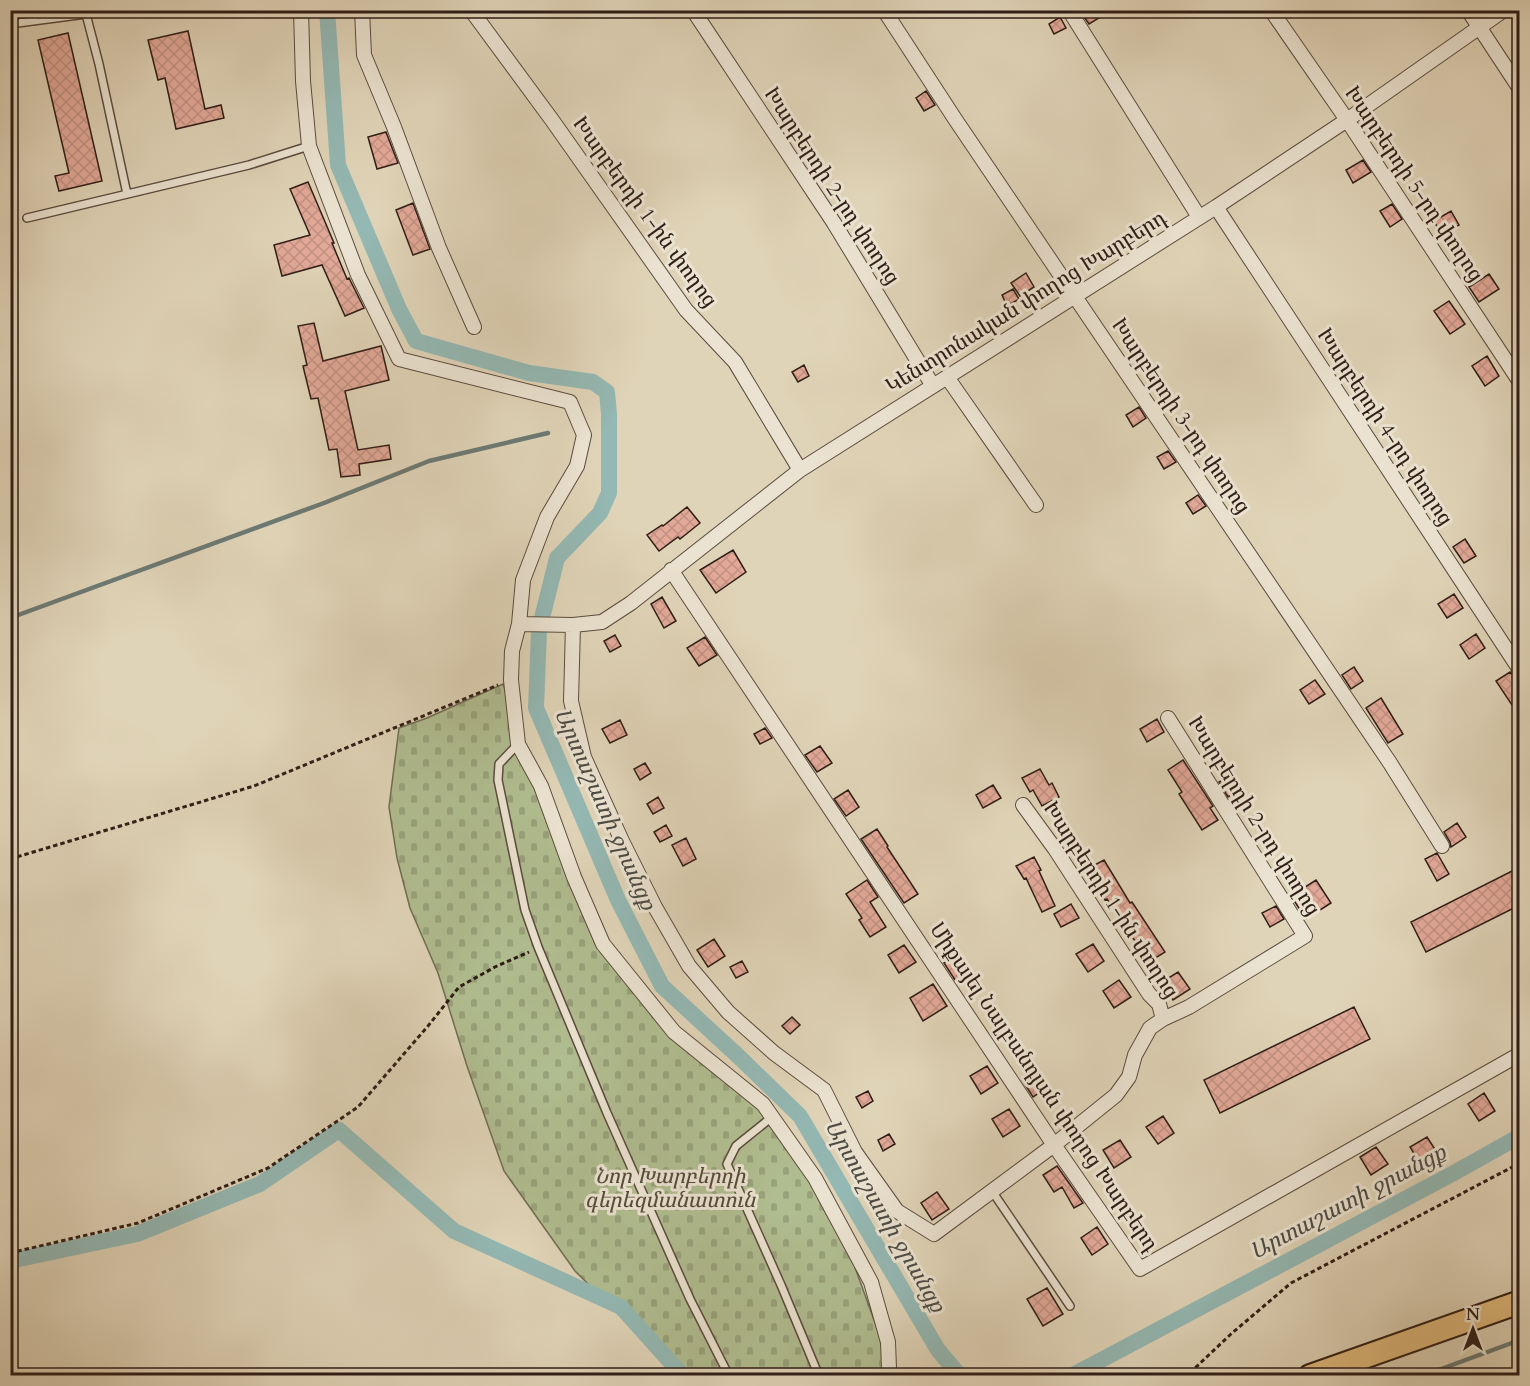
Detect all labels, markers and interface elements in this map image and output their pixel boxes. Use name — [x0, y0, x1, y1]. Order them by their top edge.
street label: Խարբերդի 5-րդ փողոց — [1338, 80, 1490, 288]
street label: Խարբերդի 2-րդ փողոց — [757, 82, 907, 290]
street label: Խարբերդի 1-ին փողոց — [566, 111, 724, 313]
street label: Կենտրոնական փողոց Խարբերդ — [880, 203, 1172, 401]
street label: Խարբերդի 3-րդ փողոց — [1105, 312, 1257, 520]
street label: Խարբերդի 4-րդ փողոց — [1310, 323, 1460, 531]
water label: Արտաշատի ջրանցք — [547, 703, 664, 916]
street label: Խարբերդի 2-րդ փողոց — [1181, 711, 1327, 921]
street label: Խարբերդի 1-ին փողոց — [1036, 796, 1186, 1004]
street label: Միքայել Նալբանդյան փողոց Խարբերդ — [923, 917, 1165, 1257]
water label: Արտաշատի ջրանցք — [817, 1114, 953, 1319]
water label: Արտաշատի ջրանցք — [1245, 1137, 1452, 1266]
park label: Նոր Խարբերդի գերեզմանատուն — [585, 1162, 756, 1215]
north arrow — [1443, 1299, 1503, 1359]
text: N — [1466, 1304, 1480, 1326]

